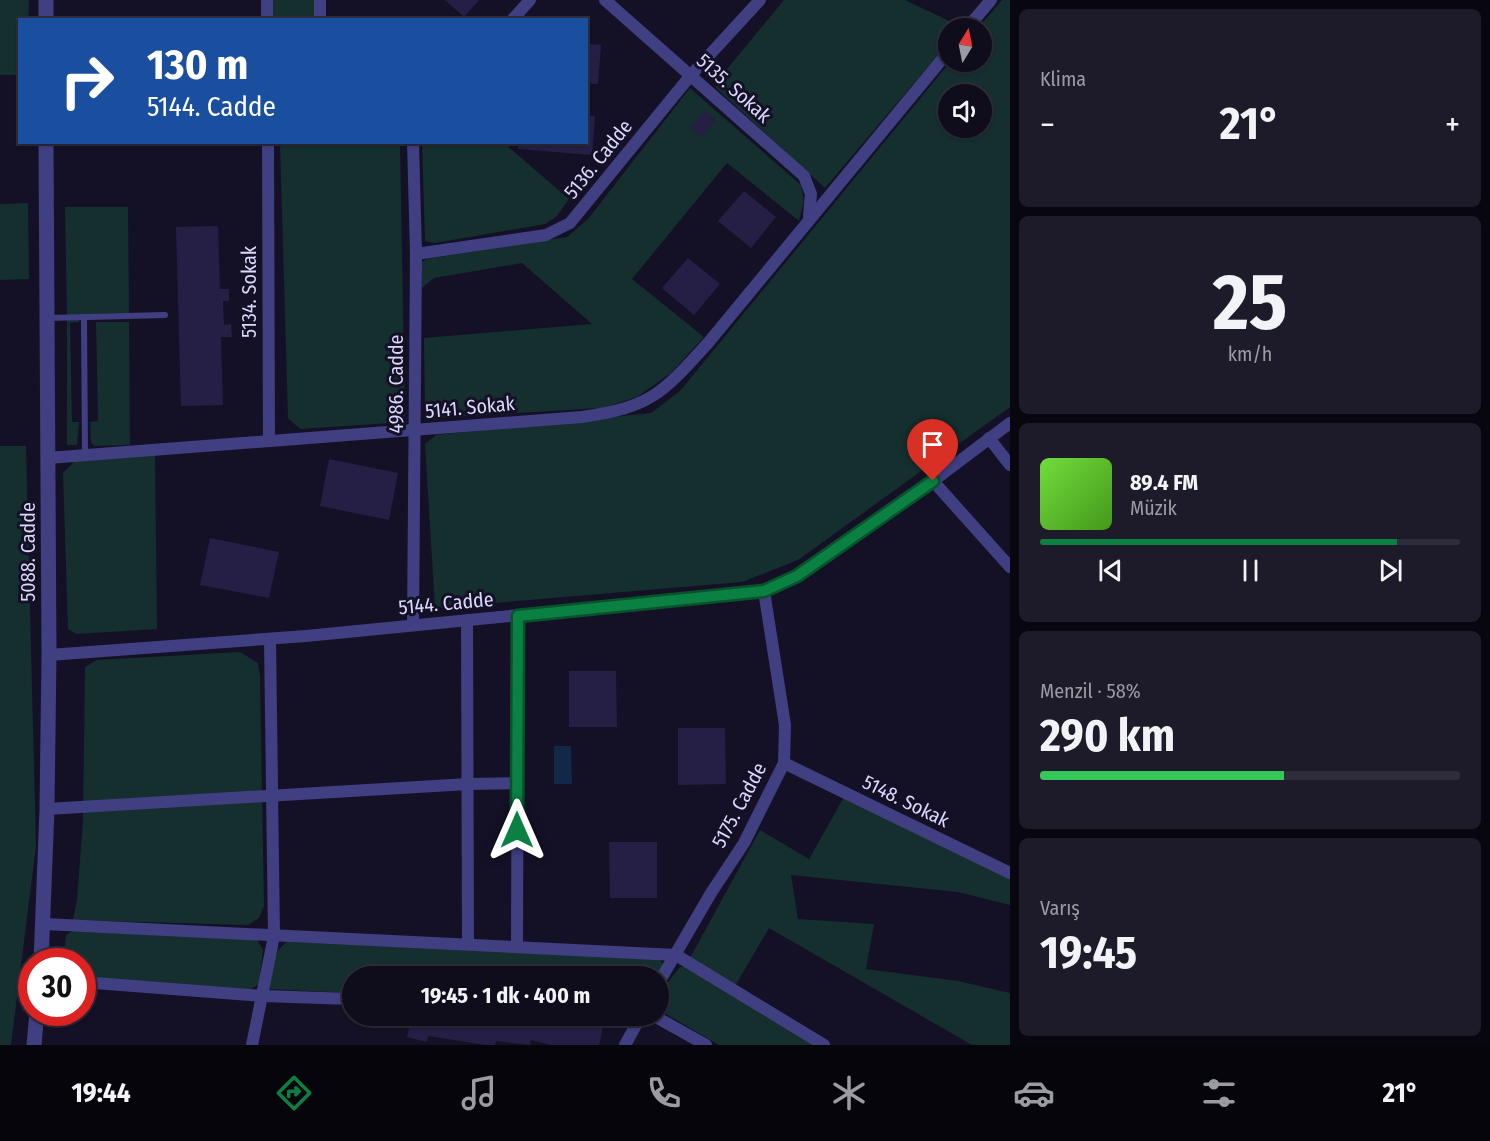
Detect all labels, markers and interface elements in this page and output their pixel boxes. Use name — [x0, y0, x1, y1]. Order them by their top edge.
north arrow — [938, 18, 992, 72]
map controls — [938, 18, 992, 138]
text: 130 m — [147, 40, 248, 90]
icon: right — [48, 42, 126, 120]
street label: 5135. Sokak — [692, 48, 777, 128]
text: Klima — [1040, 67, 1086, 91]
button: sound — [938, 84, 992, 138]
text: 5144. Cadde — [147, 91, 276, 123]
text: 21° — [1220, 97, 1280, 151]
text: − — [1040, 105, 1055, 145]
text: + — [1445, 105, 1460, 145]
street label: 5136. Cadde — [559, 115, 637, 203]
street label: 5134. Sokak — [237, 245, 261, 338]
text: 25 — [1213, 256, 1287, 350]
street label: 4986. Cadde — [384, 335, 408, 433]
text: km/h — [1228, 342, 1272, 366]
street label: 5141. Sokak — [424, 391, 517, 423]
pin — [907, 419, 958, 481]
icon: arrive — [916, 428, 949, 461]
text: 89.4 FM — [1130, 469, 1198, 496]
text: Müzik — [1130, 496, 1177, 520]
street label: 5088. Cadde — [16, 502, 40, 602]
icon: previous — [1094, 554, 1127, 587]
icon: pause — [1234, 554, 1267, 587]
icon: next — [1374, 554, 1407, 587]
street label: 5144. Cadde — [397, 587, 495, 619]
text: Menzil · 58% — [1040, 679, 1141, 703]
text: 290 km — [1040, 709, 1175, 763]
street label: 5175. Cadde — [707, 758, 771, 852]
street label: 5148. Sokak — [859, 770, 954, 833]
position arrow — [485, 798, 549, 862]
text: Varış — [1040, 896, 1080, 920]
text: 19:45 — [1040, 926, 1137, 980]
speed limit sign: 30 — [18, 948, 96, 1026]
text: 19:45 · 1 dk · 400 m — [421, 982, 590, 1009]
icon: directions — [273, 1072, 315, 1114]
icon: music — [458, 1072, 500, 1114]
icon: phone — [643, 1072, 685, 1114]
icon: climate — [828, 1072, 870, 1114]
icon: car — [1013, 1072, 1055, 1114]
icon: filters — [1198, 1072, 1240, 1114]
text: 19:44 — [71, 1077, 131, 1109]
text: 21° — [1382, 1077, 1419, 1109]

